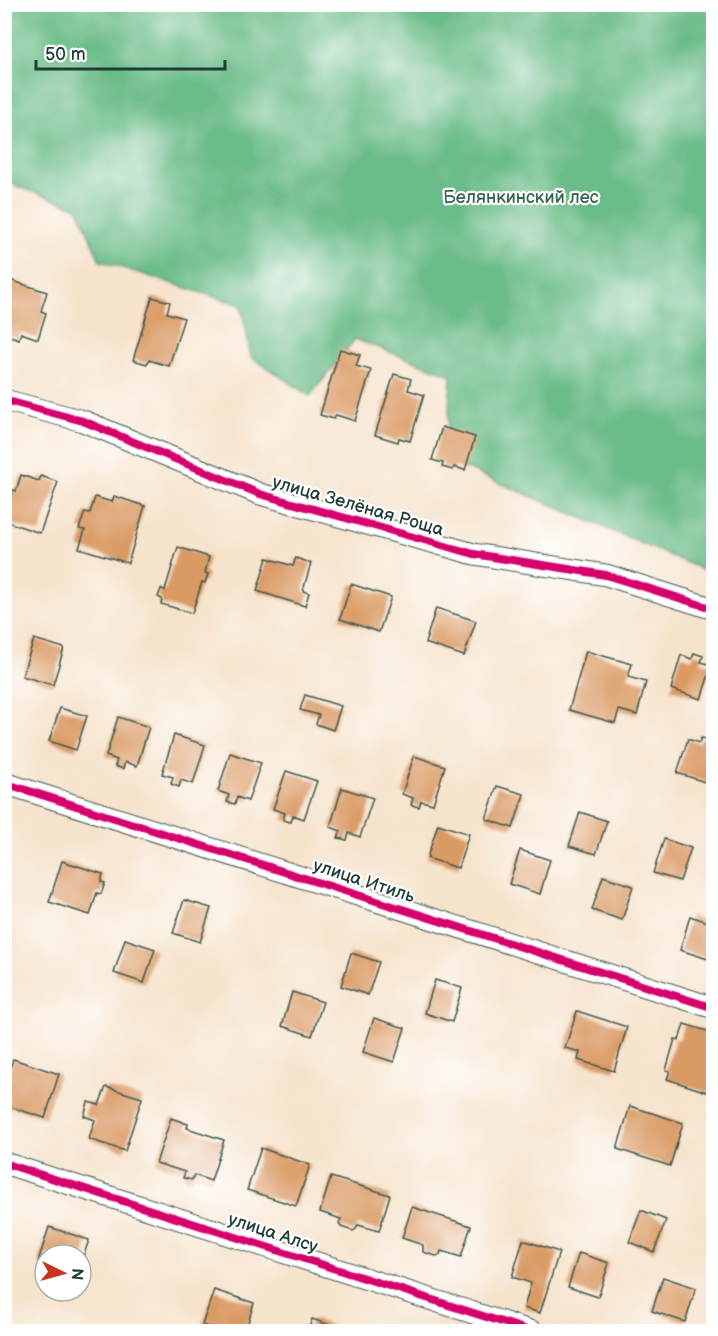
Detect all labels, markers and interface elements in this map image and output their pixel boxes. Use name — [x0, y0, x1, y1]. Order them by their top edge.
scale bar — [36, 33, 225, 71]
text: 50 m — [45, 44, 86, 65]
park label: Белянкинский лес — [443, 187, 599, 208]
street label: улица Зелёная Роща — [270, 471, 446, 541]
street label: улица Итиль — [311, 855, 418, 907]
street label: улица Алсу — [226, 1209, 321, 1258]
north arrow — [33, 1243, 93, 1303]
text: N — [66, 1267, 86, 1281]

